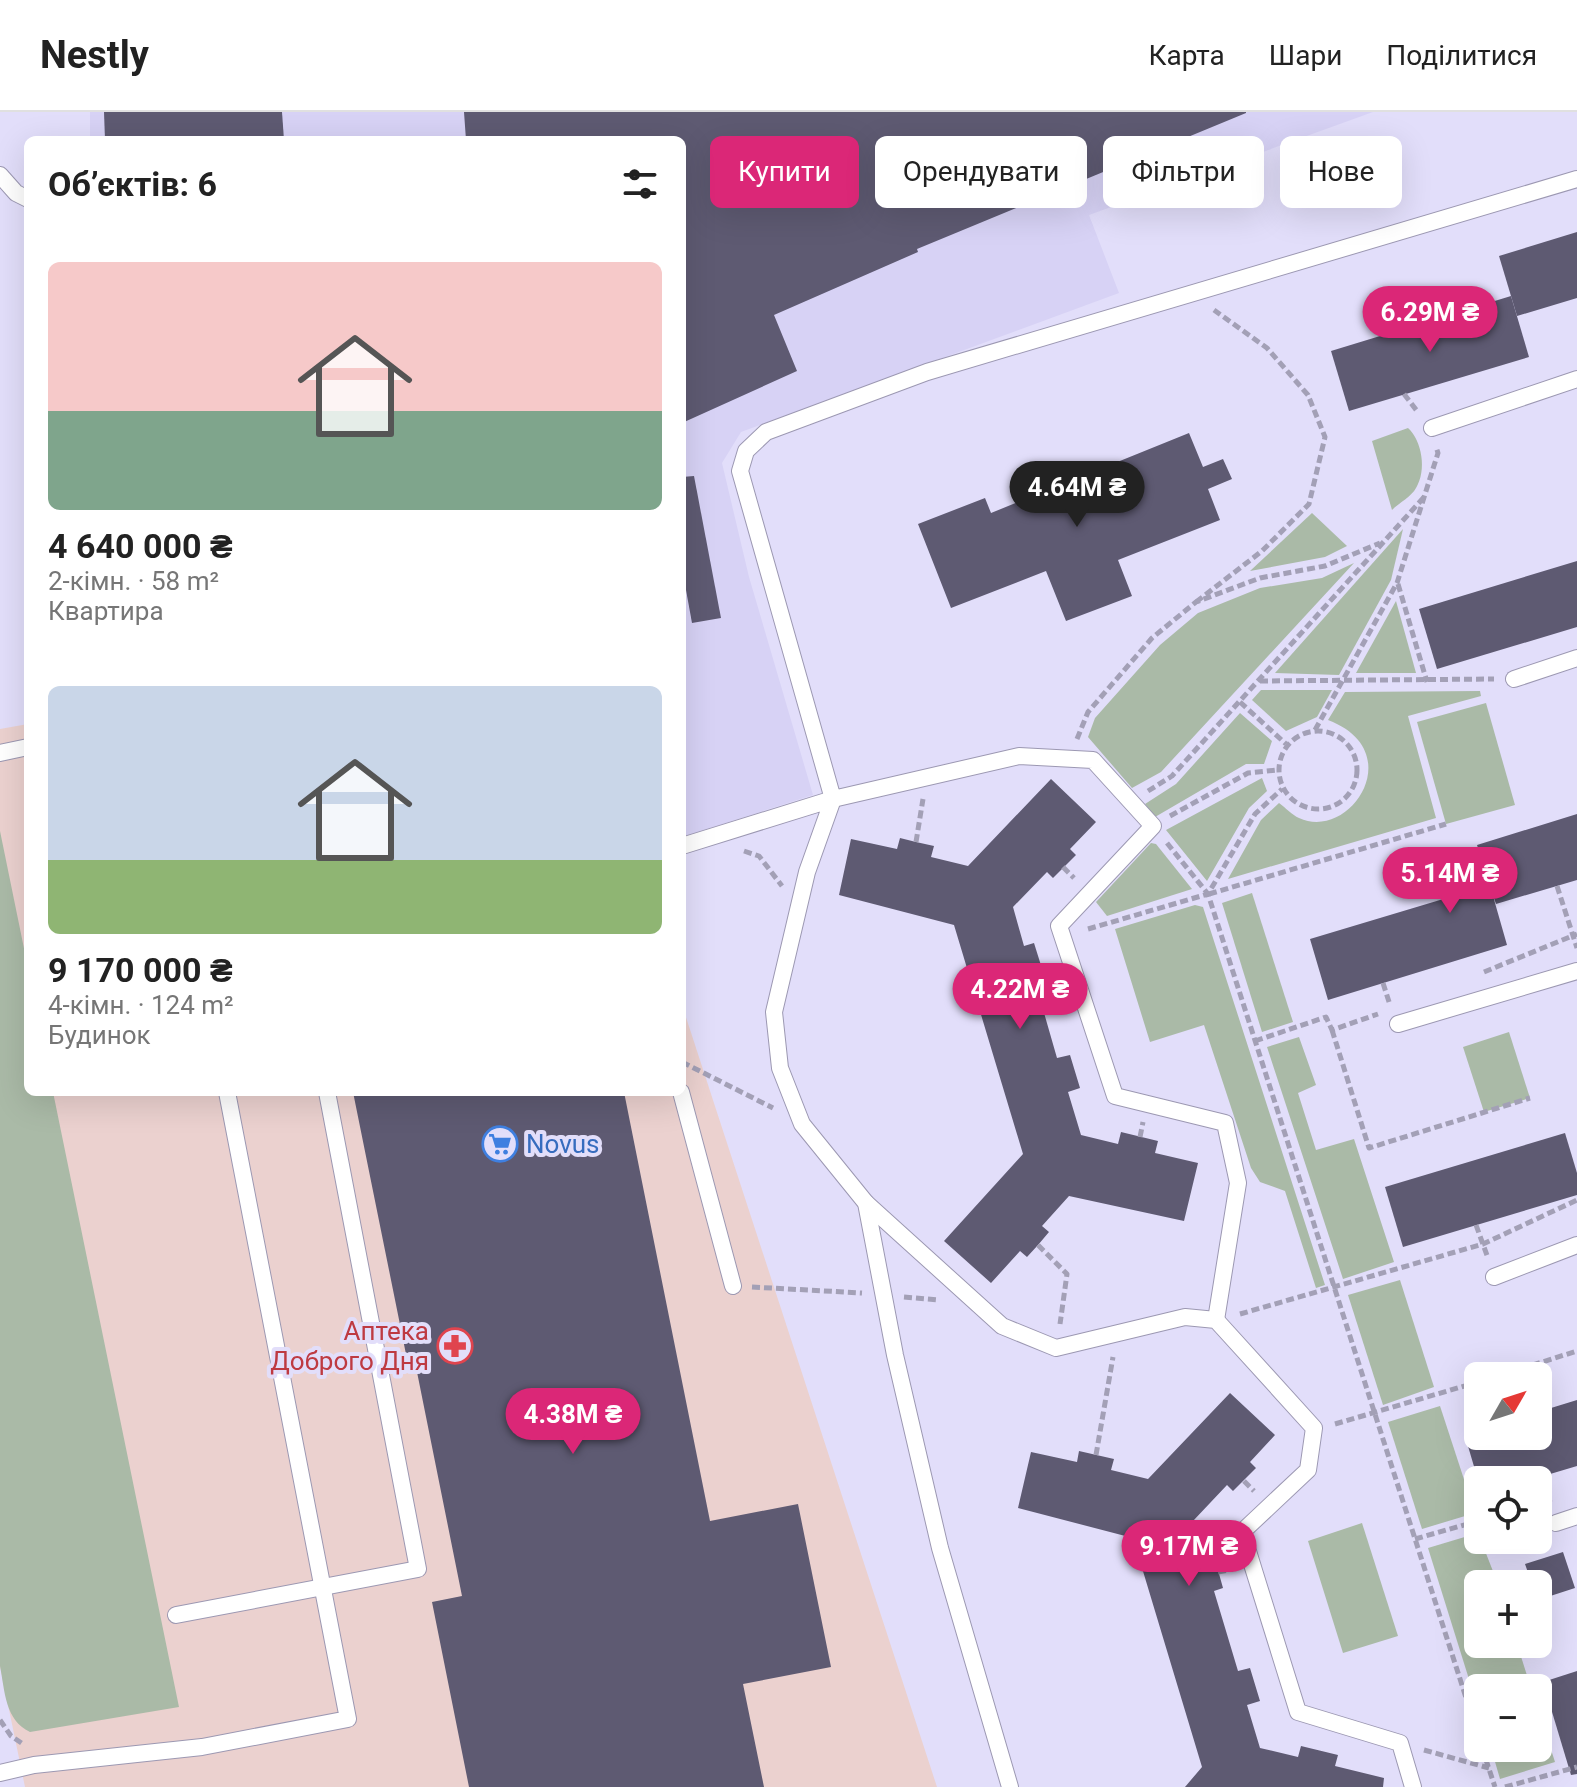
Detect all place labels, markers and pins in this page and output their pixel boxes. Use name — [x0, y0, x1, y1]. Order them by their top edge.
pin: 6.29M ₴ — [1356, 286, 1504, 354]
pin: 4.64M ₴ — [1003, 461, 1151, 529]
pin: 5.14M ₴ — [1376, 847, 1524, 915]
pin: 4.22M ₴ — [946, 963, 1094, 1031]
supermarket icon: Novus — [481, 1125, 519, 1163]
place label: Novus — [526, 1129, 600, 1159]
place label: Аптека Доброго Дня — [270, 1316, 429, 1376]
pharmacy icon: Аптека Доброго Дня — [436, 1327, 474, 1365]
pin: 4.38M ₴ — [499, 1388, 647, 1456]
pin: 9.17M ₴ — [1115, 1520, 1263, 1588]

